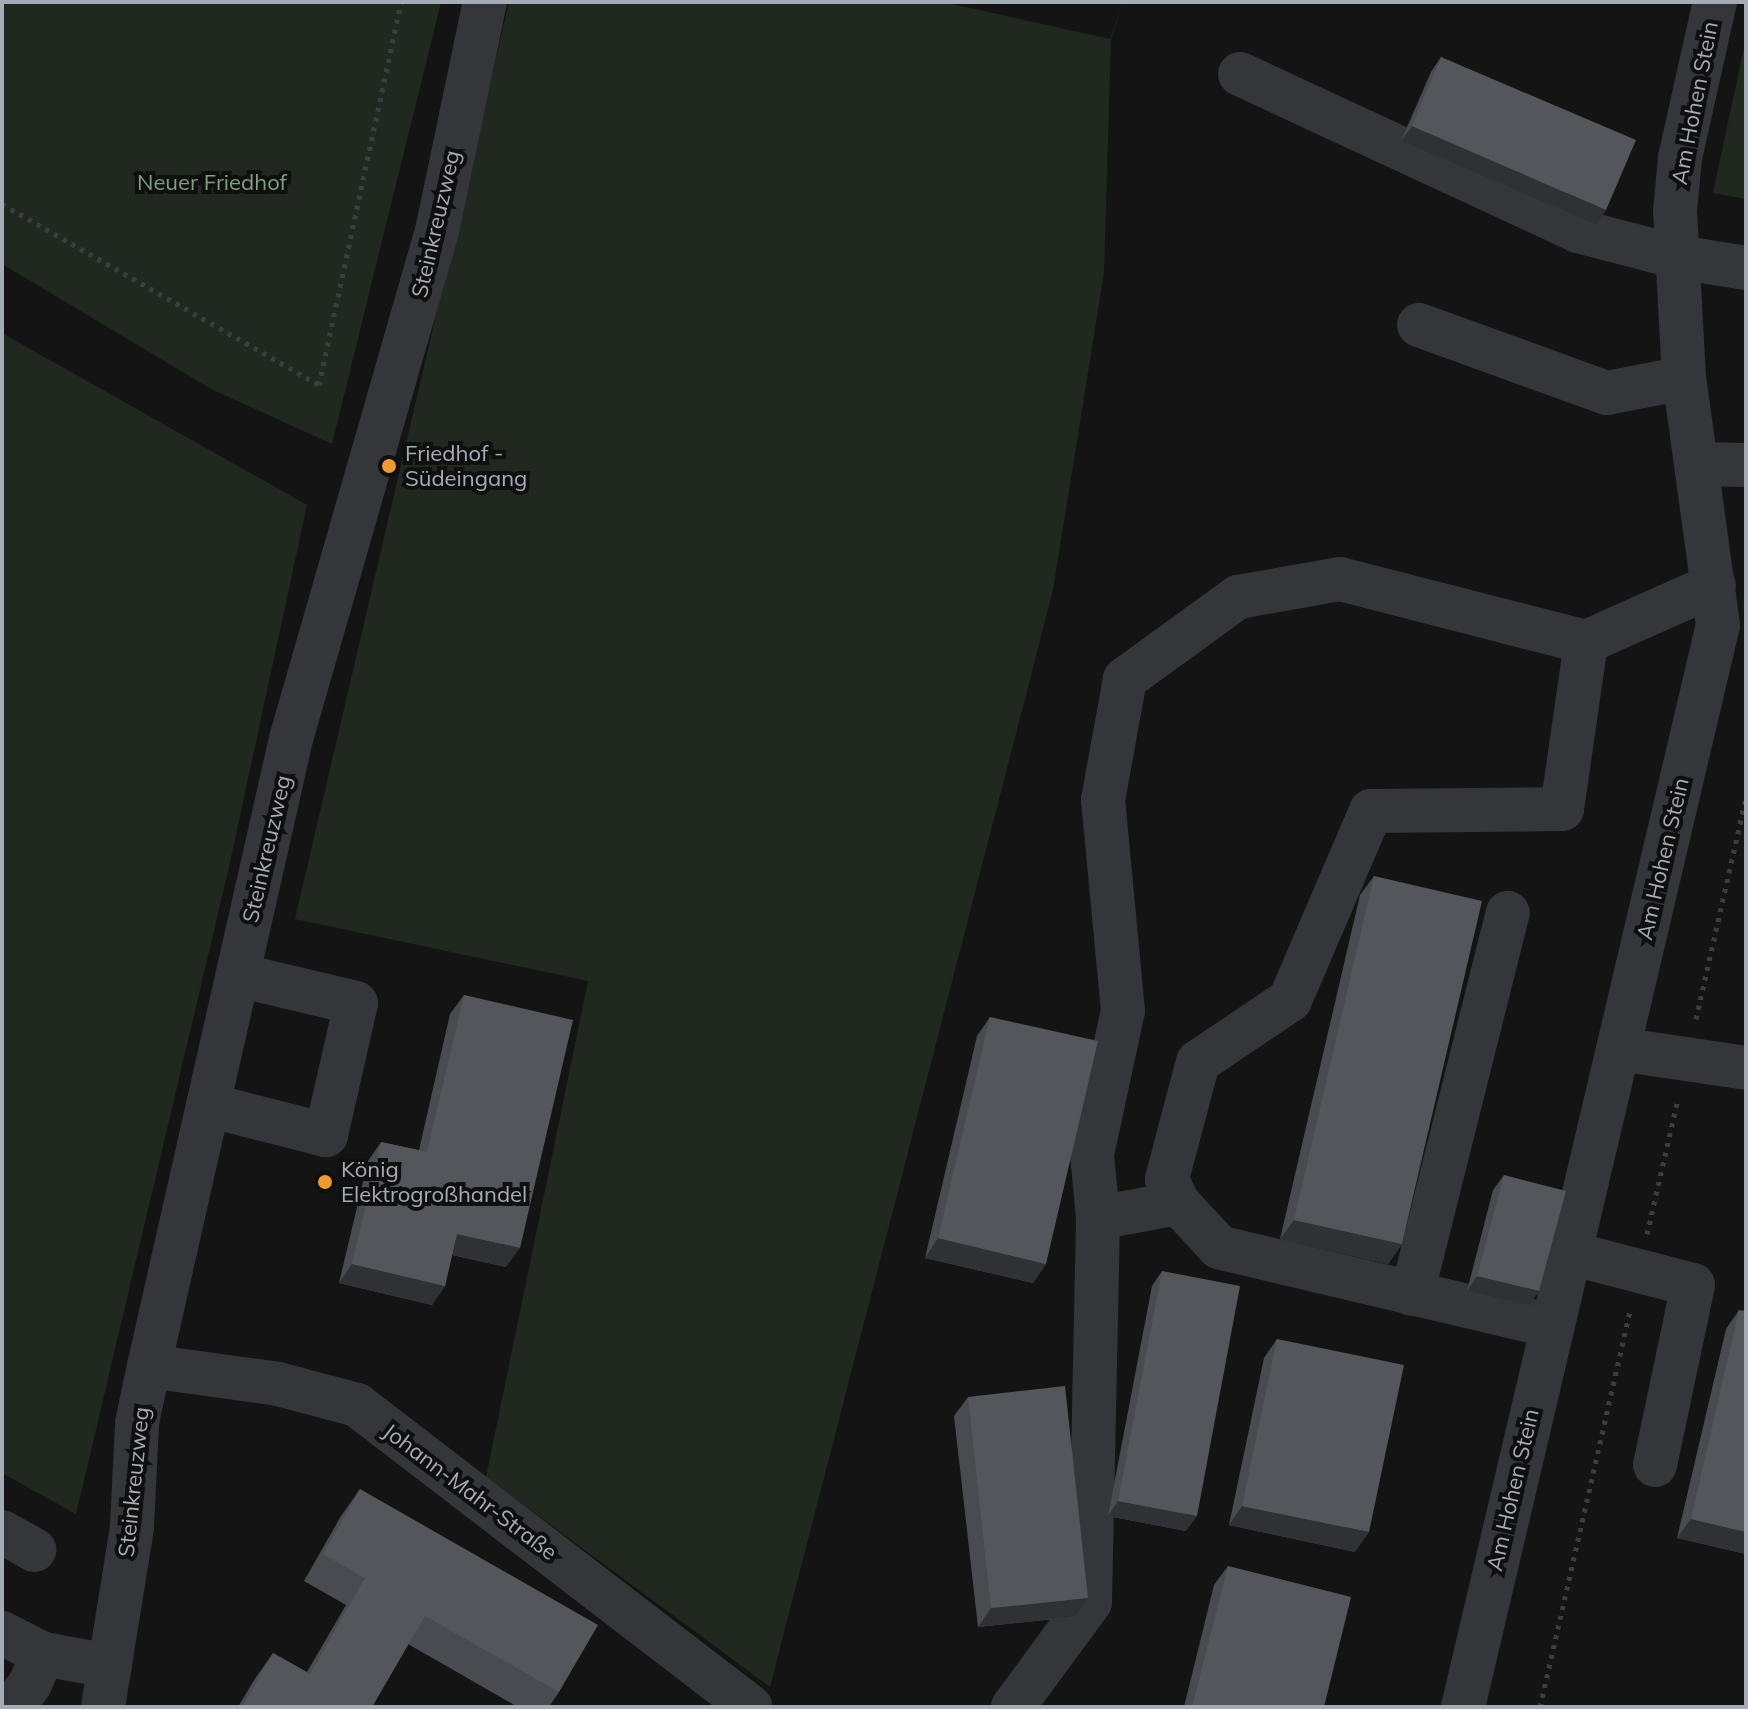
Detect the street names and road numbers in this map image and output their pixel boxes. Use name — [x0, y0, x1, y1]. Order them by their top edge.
street label: Am Hohen Stein — [1666, 19, 1724, 187]
street label: Steinkreuzweg — [406, 148, 466, 300]
street label: Steinkreuzweg — [237, 773, 297, 925]
street label: Am Hohen Stein — [1632, 775, 1694, 943]
street label: Steinkreuzweg — [113, 1406, 155, 1558]
street label: Am Hohen Stein — [1482, 1406, 1544, 1574]
street label: Johann-Mahr-Straße — [378, 1418, 562, 1566]

